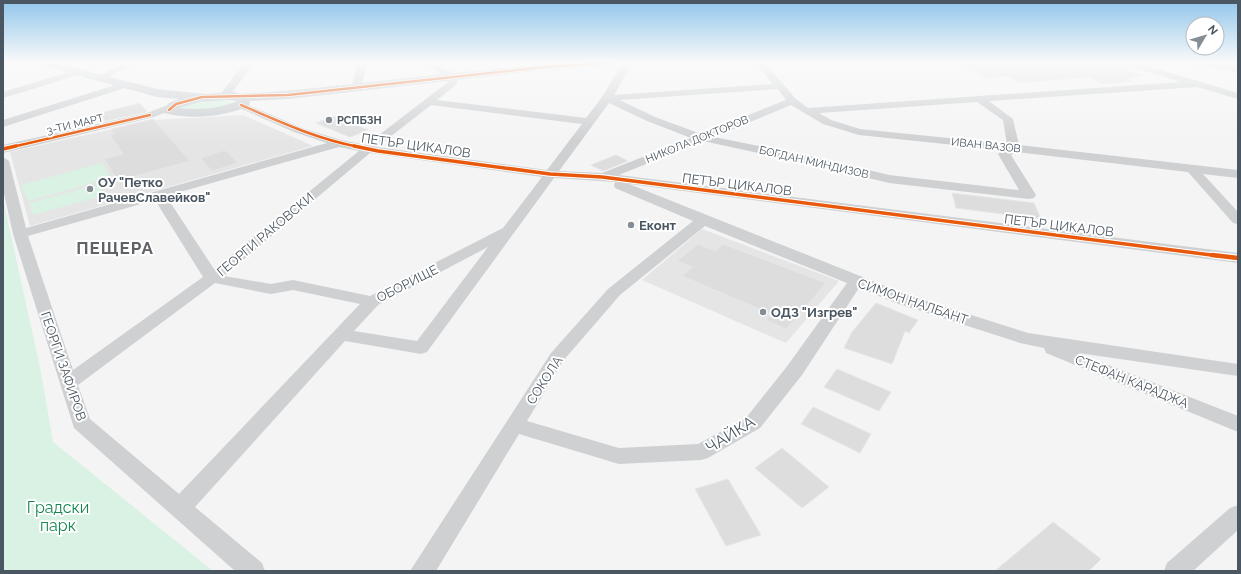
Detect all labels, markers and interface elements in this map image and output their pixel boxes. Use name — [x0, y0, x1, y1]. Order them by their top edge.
north arrow — [1185, 16, 1225, 56]
text: N — [1205, 23, 1220, 37]
street label: 3-ТИ МАРТ — [45, 112, 105, 137]
street label: НИКОЛА ДОКТОРОВ — [644, 113, 751, 166]
place label: РСПБЗН — [337, 114, 382, 127]
marker: РСПБЗН — [324, 115, 334, 125]
street label: ПЕТЪР ЦИКАЛОВ — [360, 130, 472, 161]
street label: ИВАН ВАЗОВ — [950, 135, 1021, 156]
street label: БОГДАН МИНДИЗОВ — [758, 144, 870, 181]
street label: ПЕТЪР ЦИКАЛОВ — [681, 170, 793, 199]
place label: ОУ "Петко РачевСлавейков" — [98, 175, 210, 205]
marker: ОУ "Петко РачевСлавейков" — [85, 184, 95, 194]
street label: ГЕОРГИ РАКОВСКИ — [214, 190, 317, 279]
street label: ПЕТЪР ЦИКАЛОВ — [1003, 211, 1115, 240]
place label: Еконт — [639, 218, 677, 233]
marker: Еконт — [626, 220, 636, 230]
district label: ПЕЩЕРА — [76, 238, 154, 258]
street label: ОБОРИЩЕ — [374, 262, 440, 305]
street label: СИМОН НАЛБАНТ — [856, 276, 970, 327]
place label: ОДЗ "Изгрев" — [771, 305, 857, 320]
marker: ОДЗ "Изгрев" — [758, 307, 768, 317]
street label: ГЕОРГИ ЗАФИРОВ — [38, 310, 89, 423]
street label: СТЕФАН КАРАДЖА — [1073, 352, 1191, 411]
street label: СОКОЛА — [523, 353, 566, 407]
street label: ЧАЙКА — [702, 412, 758, 457]
park label: Градски парк — [27, 498, 89, 535]

